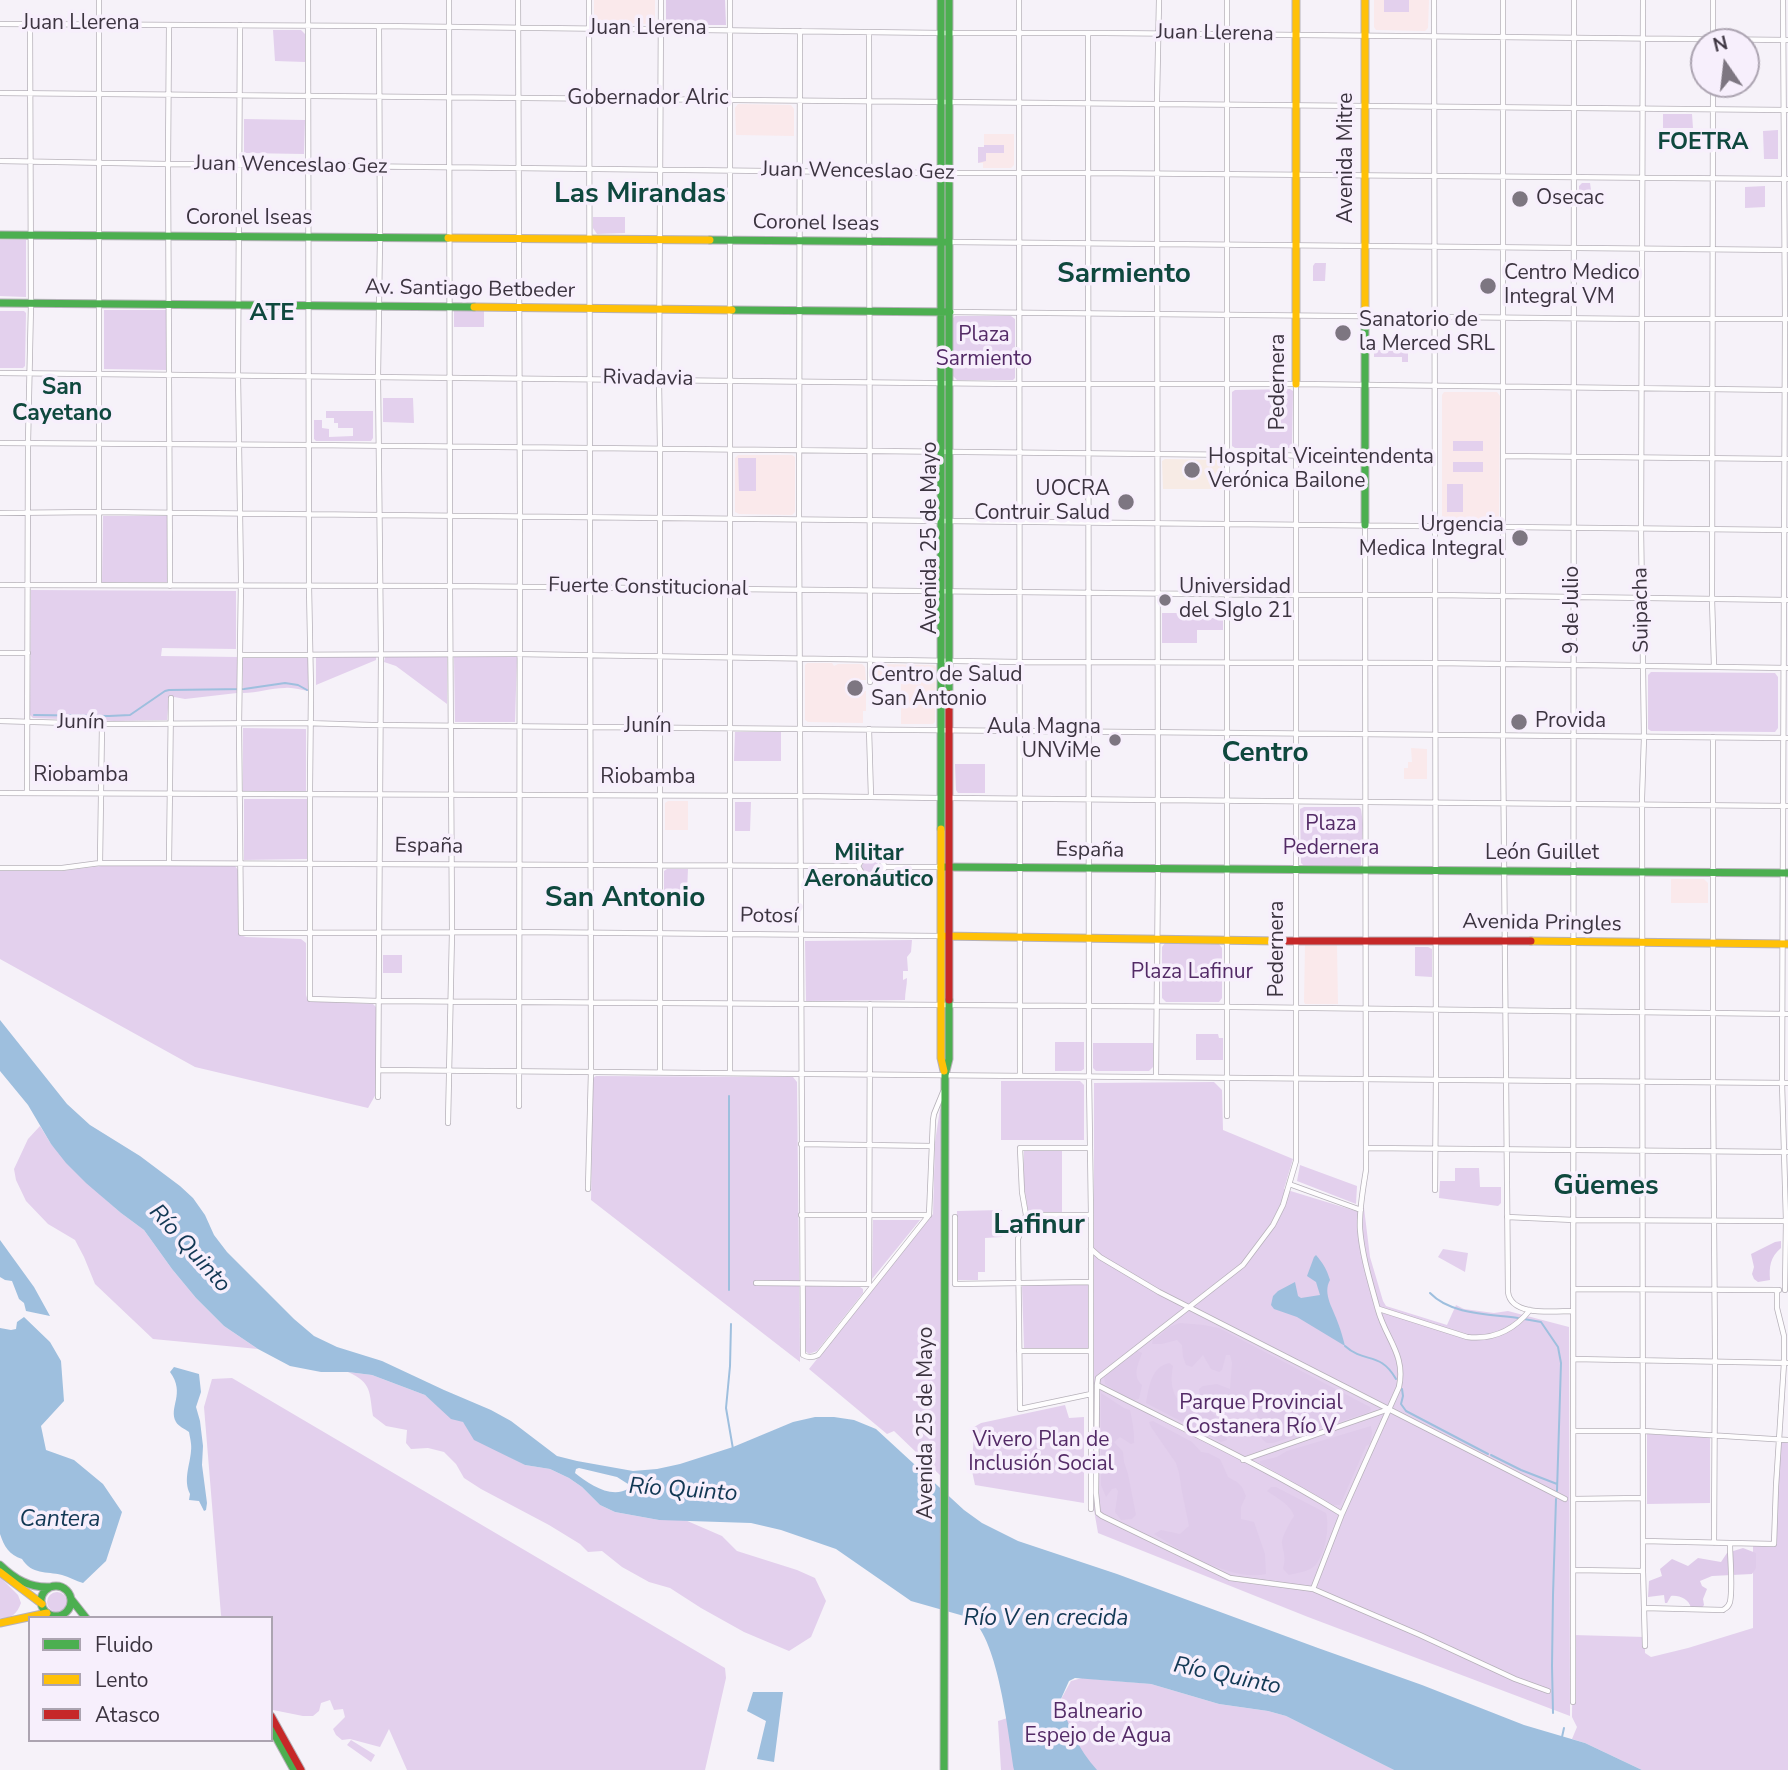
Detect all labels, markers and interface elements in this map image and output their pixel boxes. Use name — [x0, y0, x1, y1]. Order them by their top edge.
street label: Juan Llerena — [22, 11, 140, 37]
street label: Juan Llerena — [589, 16, 707, 42]
street label: Juan Llerena — [1156, 20, 1274, 48]
north arrow — [1690, 28, 1760, 98]
text: N — [1710, 30, 1730, 59]
street label: Gobernador Alric — [567, 86, 729, 112]
street label: Avenida Mitre — [1334, 93, 1360, 223]
district label: FOETRA — [1657, 129, 1749, 157]
street label: Juan Wenceslao Gez — [194, 152, 388, 180]
street label: Juan Wenceslao Gez — [761, 158, 955, 186]
district label: Las Mirandas — [554, 178, 726, 212]
place label: Osecac — [1536, 186, 1604, 212]
marker: Osecac — [1510, 189, 1530, 209]
street label: Coronel Iseas — [186, 206, 312, 232]
street label: Coronel Iseas — [752, 210, 880, 238]
district label: Sarmiento — [1057, 258, 1191, 292]
place label: Centro Medico Integral VM — [1504, 261, 1640, 311]
street label: Av. Santiago Betbeder — [365, 276, 575, 304]
marker: Centro Medico Integral VM — [1478, 276, 1498, 296]
district label: ATE — [249, 300, 295, 328]
place label: Sanatorio de la Merced SRL — [1359, 308, 1495, 358]
park label: Plaza Sarmiento — [936, 323, 1032, 373]
marker: Sanatorio de la Merced SRL — [1333, 323, 1353, 343]
street label: Pedernera — [1266, 334, 1292, 430]
street label: Rivadavia — [602, 366, 694, 392]
district label: San Cayetano — [12, 374, 112, 428]
street label: Avenida 25 de Mayo — [918, 442, 944, 634]
place label: Hospital Viceintendenta Verónica Bailone — [1208, 445, 1434, 495]
marker: Hospital Viceintendenta Verónica Bailone — [1182, 460, 1202, 480]
place label: UOCRA Contruir Salud — [974, 477, 1110, 527]
marker: UOCRA Contruir Salud — [1116, 492, 1136, 512]
place label: Urgencia Medica Integral — [1359, 513, 1504, 563]
marker: Urgencia Medica Integral — [1510, 528, 1530, 548]
street label: 9 de Julio — [1560, 566, 1586, 654]
street label: Suipacha — [1629, 567, 1655, 653]
street label: Fuerte Constitucional — [548, 574, 748, 602]
place label: Universidad del SIglo 21 — [1179, 575, 1293, 625]
marker: Universidad del SIglo 21 — [1157, 592, 1173, 608]
place label: Centro de Salud San Antonio — [871, 663, 1022, 713]
marker: Centro de Salud San Antonio — [845, 678, 865, 698]
place label: Provida — [1535, 709, 1606, 735]
street label: Junín — [57, 710, 105, 736]
marker: Provida — [1509, 712, 1529, 732]
street label: Junín — [624, 714, 672, 740]
place label: Aula Magna UNViMe — [987, 715, 1101, 765]
marker: Aula Magna UNViMe — [1107, 732, 1123, 748]
district label: Centro — [1221, 737, 1309, 771]
street label: Riobamba — [33, 763, 129, 789]
street label: Riobamba — [600, 765, 696, 791]
park label: Plaza Pedernera — [1283, 812, 1379, 862]
street label: España — [394, 834, 464, 860]
street label: España — [1055, 838, 1125, 864]
district label: Militar Aeronáutico — [804, 840, 934, 894]
street label: León Guillet — [1485, 841, 1599, 867]
district label: San Antonio — [545, 882, 705, 916]
street label: Pedernera — [1265, 901, 1291, 997]
street label: Potosí — [740, 904, 798, 930]
street label: Avenida Pringles — [1462, 910, 1622, 938]
park label: Plaza Lafinur — [1131, 960, 1253, 986]
district label: Güemes — [1553, 1170, 1659, 1204]
water label: Río Quinto — [142, 1199, 236, 1299]
district label: Lafinur — [993, 1209, 1085, 1243]
street label: Avenida 25 de Mayo — [914, 1327, 940, 1519]
park label: Parque Provincial Costanera Río V — [1179, 1391, 1343, 1441]
park label: Vivero Plan de Inclusión Social — [968, 1428, 1114, 1478]
water label: Río Quinto — [628, 1473, 738, 1509]
water label: Cantera — [20, 1506, 100, 1534]
water label: Río V en crecida — [964, 1605, 1128, 1633]
legend — [28, 1616, 273, 1742]
text: Fluido — [95, 1631, 153, 1659]
water label: Río Quinto — [1171, 1652, 1283, 1702]
text: Lento — [95, 1666, 148, 1694]
park label: Balneario Espejo de Agua — [1025, 1700, 1171, 1750]
text: Atasco — [95, 1701, 160, 1729]

